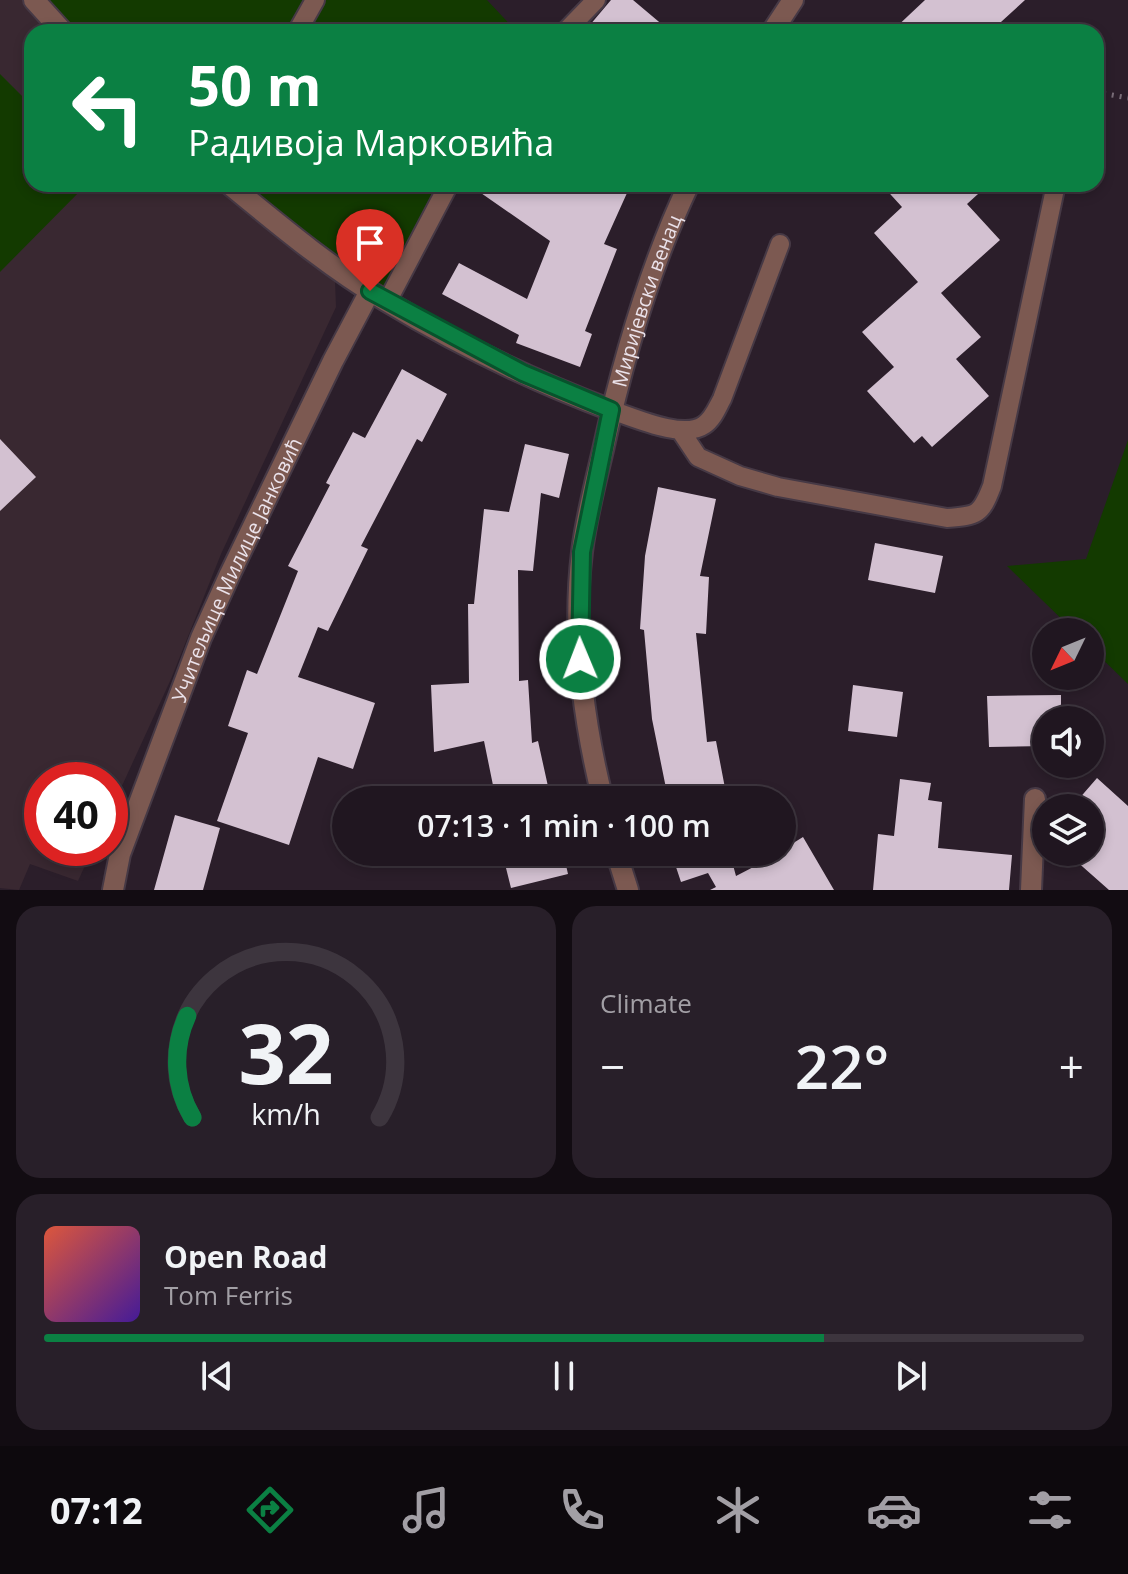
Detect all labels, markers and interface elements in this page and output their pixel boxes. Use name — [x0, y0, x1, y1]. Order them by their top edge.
text: 50 m — [188, 46, 322, 122]
icon: left — [56, 56, 160, 160]
text: Радивоја Марковића — [188, 118, 554, 167]
pin — [336, 209, 404, 291]
street label: Миријевски венац — [605, 210, 687, 390]
icon: arrive — [348, 221, 392, 265]
street label: Учитељице Милице Јанковић — [165, 433, 308, 706]
position arrow — [538, 617, 622, 701]
north arrow — [1032, 618, 1104, 690]
map controls — [1032, 618, 1104, 866]
button: sound — [1032, 706, 1104, 778]
speed limit sign: 40 — [24, 762, 128, 866]
button: layers — [1032, 794, 1104, 866]
text: 07:13 · 1 min · 100 m — [417, 805, 711, 846]
text: Climate — [600, 985, 692, 1021]
text: 32 — [238, 995, 334, 1108]
text: 22° — [795, 1025, 889, 1107]
text: − — [600, 1036, 625, 1096]
text: + — [1059, 1036, 1084, 1096]
text: km/h — [251, 1094, 321, 1133]
text: Open Road — [164, 1236, 328, 1277]
text: Tom Ferris — [164, 1277, 293, 1313]
icon: previous — [195, 1354, 239, 1398]
icon: pause — [542, 1354, 586, 1398]
icon: next — [889, 1354, 933, 1398]
icon: directions — [242, 1482, 298, 1538]
icon: music — [398, 1482, 454, 1538]
icon: phone — [554, 1482, 610, 1538]
icon: climate — [710, 1482, 766, 1538]
icon: car — [866, 1482, 922, 1538]
icon: filters — [1022, 1482, 1078, 1538]
text: 07:12 — [50, 1486, 143, 1535]

